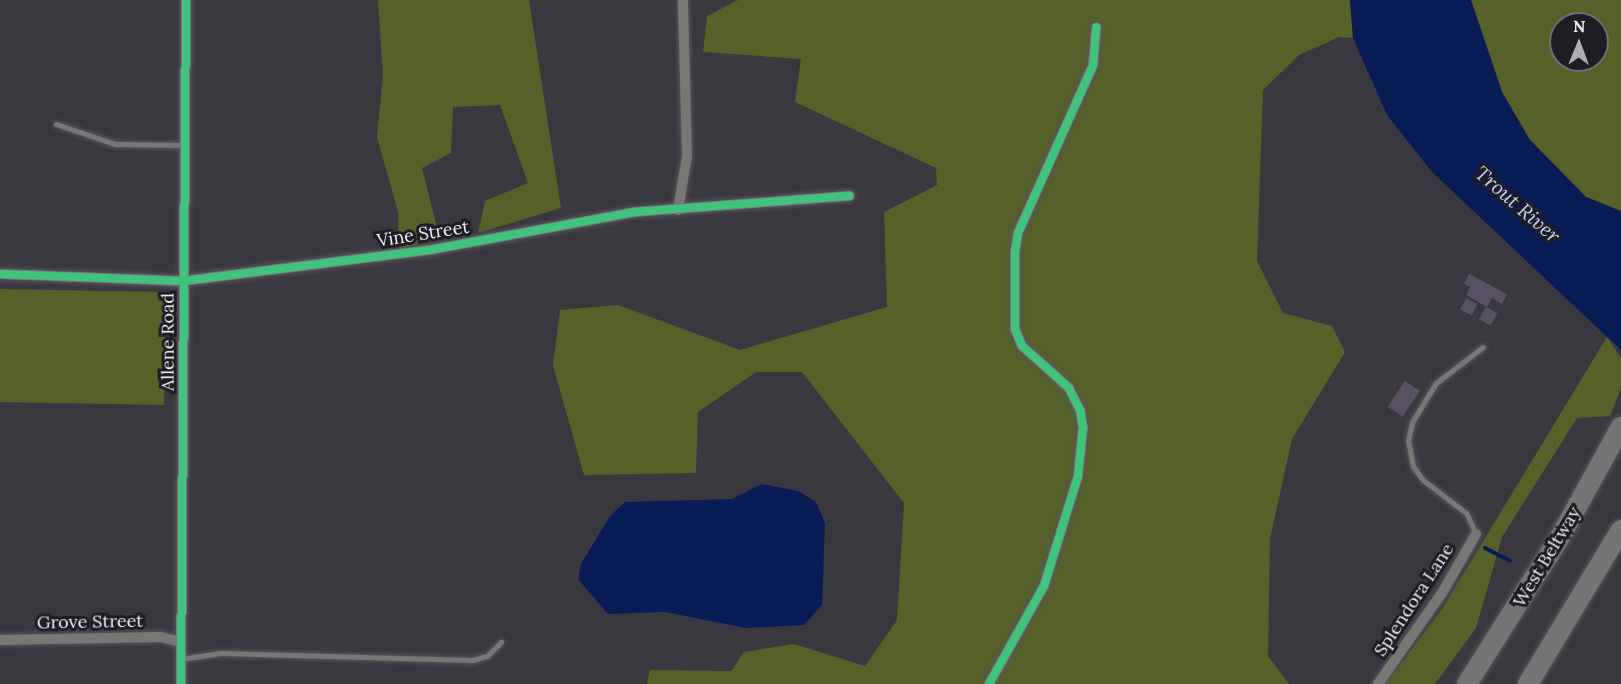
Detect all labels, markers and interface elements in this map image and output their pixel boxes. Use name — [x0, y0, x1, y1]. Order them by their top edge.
north arrow — [1549, 12, 1609, 72]
text: N — [1573, 16, 1586, 36]
water label: Trout River — [1471, 161, 1565, 247]
street label: Vine Street — [375, 216, 471, 252]
street label: Allene Road — [157, 293, 179, 391]
street label: West Beltway — [1509, 503, 1585, 611]
street label: Splendora Lane — [1369, 540, 1459, 660]
street label: Grove Street — [37, 610, 143, 634]

